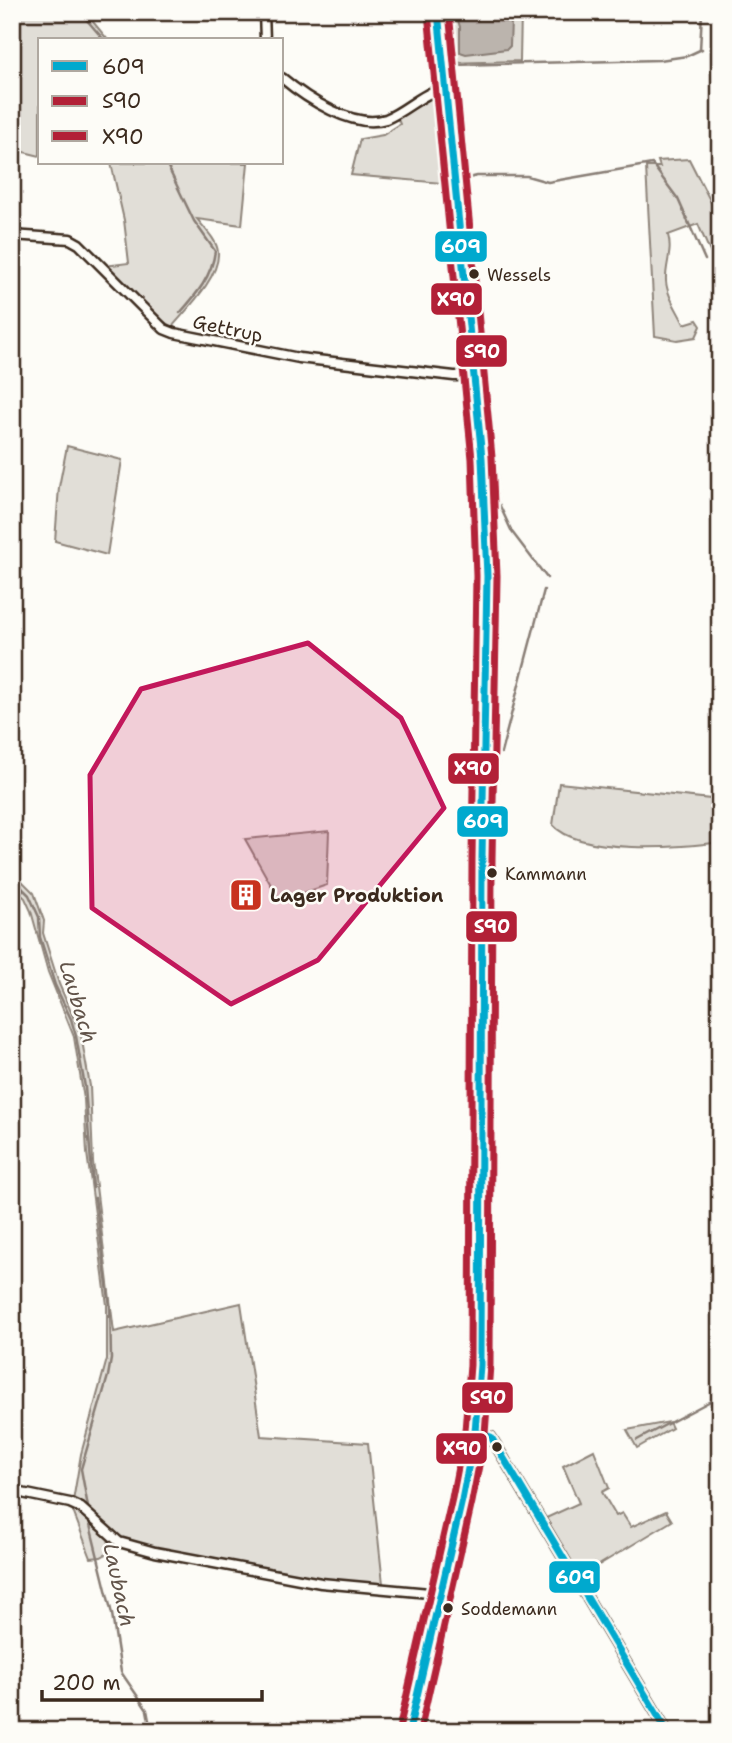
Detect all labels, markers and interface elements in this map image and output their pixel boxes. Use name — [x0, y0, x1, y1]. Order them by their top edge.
legend — [38, 38, 284, 164]
text: 609 — [102, 53, 145, 81]
text: S90 — [102, 87, 141, 115]
text: X90 — [102, 123, 144, 151]
line badge: 609 — [434, 230, 488, 263]
text: 609 — [441, 234, 481, 259]
place label: Wessels — [487, 264, 551, 286]
marker: Wessels — [467, 267, 481, 281]
line badge: X90 — [430, 282, 483, 316]
text: X90 — [437, 287, 475, 312]
street label: Gettrup — [191, 309, 265, 348]
line badge: S90 — [455, 334, 508, 368]
text: S90 — [464, 339, 500, 364]
line badge: X90 — [447, 752, 500, 785]
text: X90 — [454, 756, 492, 781]
line badge: 609 — [456, 805, 509, 838]
text: 609 — [463, 809, 503, 834]
place label: Kammann — [505, 863, 587, 885]
marker: Kammann — [485, 866, 499, 880]
building icon: Lager Produktion — [227, 876, 265, 914]
place label: Lager Produktion — [270, 883, 444, 908]
line badge: S90 — [465, 910, 518, 943]
text: S90 — [474, 914, 510, 939]
water label: Laubach — [52, 957, 104, 1047]
line badge: S90 — [461, 1381, 514, 1414]
text: S90 — [470, 1385, 506, 1410]
line badge: X90 — [435, 1432, 488, 1465]
text: X90 — [443, 1436, 481, 1461]
unlabelled marker — [490, 1440, 504, 1454]
water label: Laubach — [96, 1541, 142, 1629]
line badge: 609 — [548, 1560, 601, 1594]
text: 609 — [555, 1565, 595, 1590]
place label: Soddemann — [461, 1598, 557, 1620]
marker: Soddemann — [441, 1601, 455, 1615]
scale bar — [42, 1659, 262, 1703]
text: 200 m — [52, 1669, 121, 1697]

